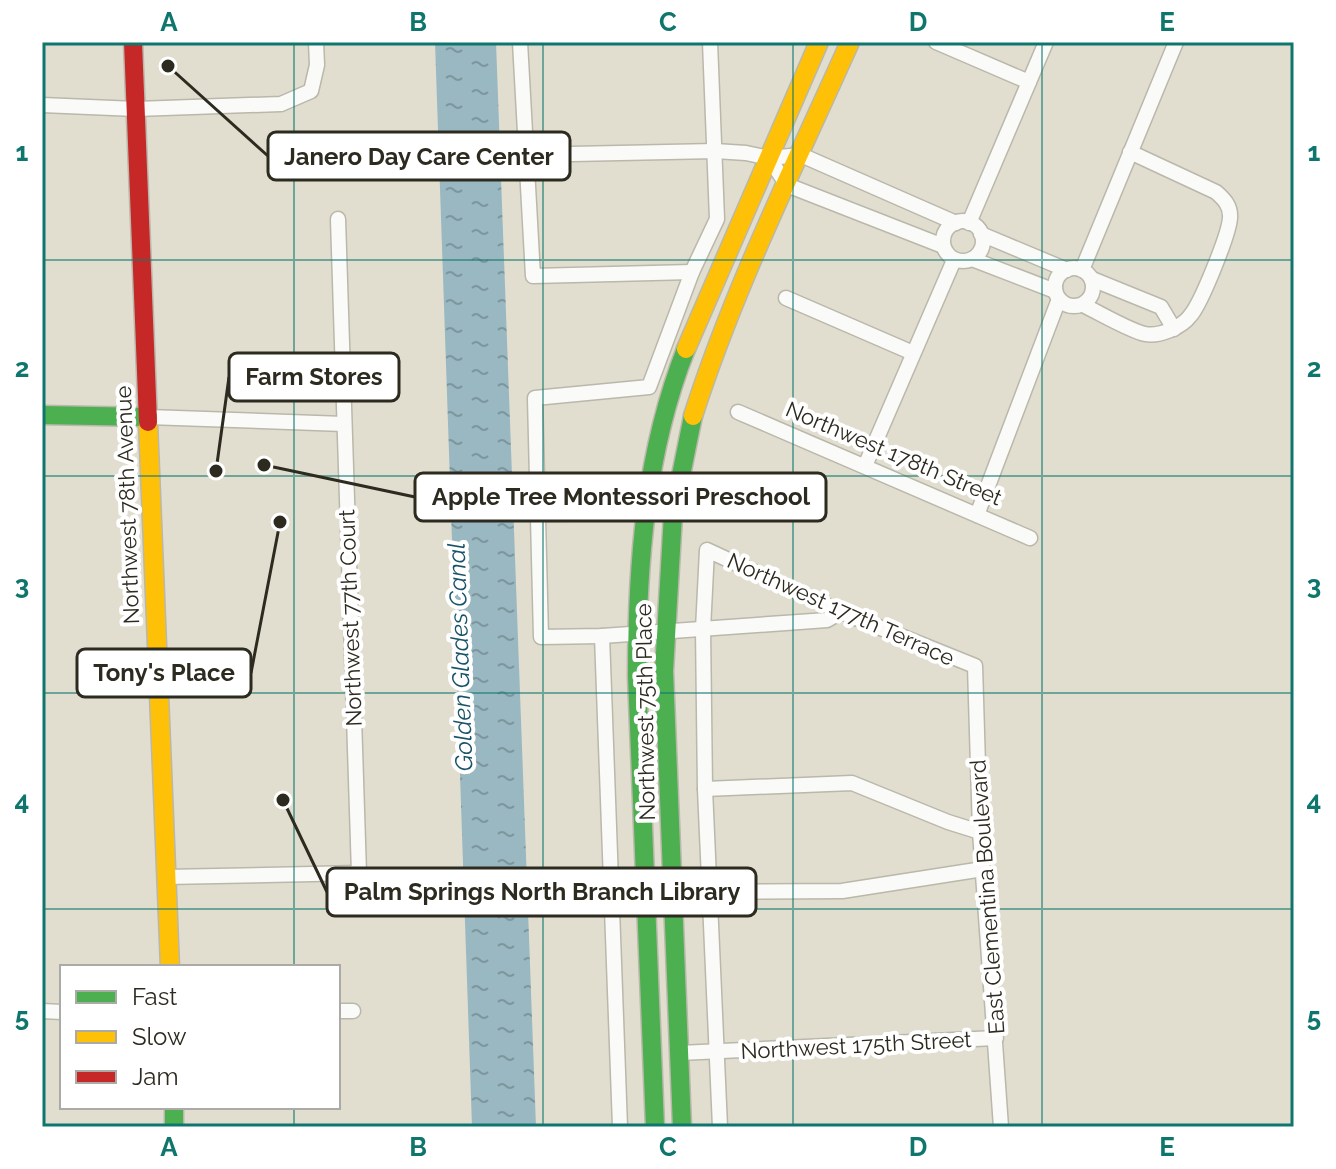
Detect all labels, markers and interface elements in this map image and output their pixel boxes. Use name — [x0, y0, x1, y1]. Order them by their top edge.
text: A — [160, 7, 178, 37]
text: B — [409, 7, 427, 37]
text: C — [659, 7, 677, 37]
text: D — [909, 7, 927, 37]
text: E — [1159, 7, 1175, 37]
callout: Janero Day Care Center — [268, 132, 570, 180]
text: 1 — [16, 137, 29, 167]
text: 1 — [1308, 137, 1321, 167]
text: Janero Day Care Center — [284, 142, 554, 171]
text: 2 — [15, 353, 29, 383]
callout: Farm Stores — [229, 353, 399, 401]
text: 2 — [1307, 353, 1321, 383]
text: Farm Stores — [245, 362, 383, 391]
street label: Northwest 78th Avenue — [110, 385, 144, 625]
street label: Northwest 178th Street — [782, 396, 1007, 511]
callout: Apple Tree Montessori Preschool — [415, 473, 826, 521]
text: Apple Tree Montessori Preschool — [432, 482, 811, 511]
street label: Northwest 77th Court — [333, 508, 367, 727]
water label: Golden Glades Canal — [442, 542, 478, 772]
street label: Northwest 177th Terrace — [723, 547, 959, 671]
text: 3 — [15, 570, 29, 600]
text: 3 — [1307, 570, 1321, 600]
street label: Northwest 75th Place — [630, 603, 660, 821]
callout: Tony's Place — [77, 649, 251, 697]
text: Tony's Place — [93, 658, 235, 687]
street label: East Clementina Boulevard — [964, 759, 1010, 1035]
text: 4 — [15, 786, 29, 816]
text: 4 — [1307, 786, 1321, 816]
callout: Palm Springs North Branch Library — [327, 868, 756, 916]
text: Palm Springs North Branch Library — [344, 877, 740, 906]
legend — [60, 965, 340, 1109]
text: Fast — [132, 982, 177, 1011]
text: 5 — [15, 1002, 29, 1032]
text: 5 — [1307, 1002, 1321, 1032]
text: Slow — [132, 1022, 187, 1051]
street label: Northwest 175th Street — [740, 1026, 973, 1064]
text: Jam — [132, 1062, 178, 1091]
text: A — [160, 1132, 178, 1162]
text: B — [409, 1132, 427, 1162]
text: C — [659, 1132, 677, 1162]
text: D — [909, 1132, 927, 1162]
text: E — [1159, 1132, 1175, 1162]

